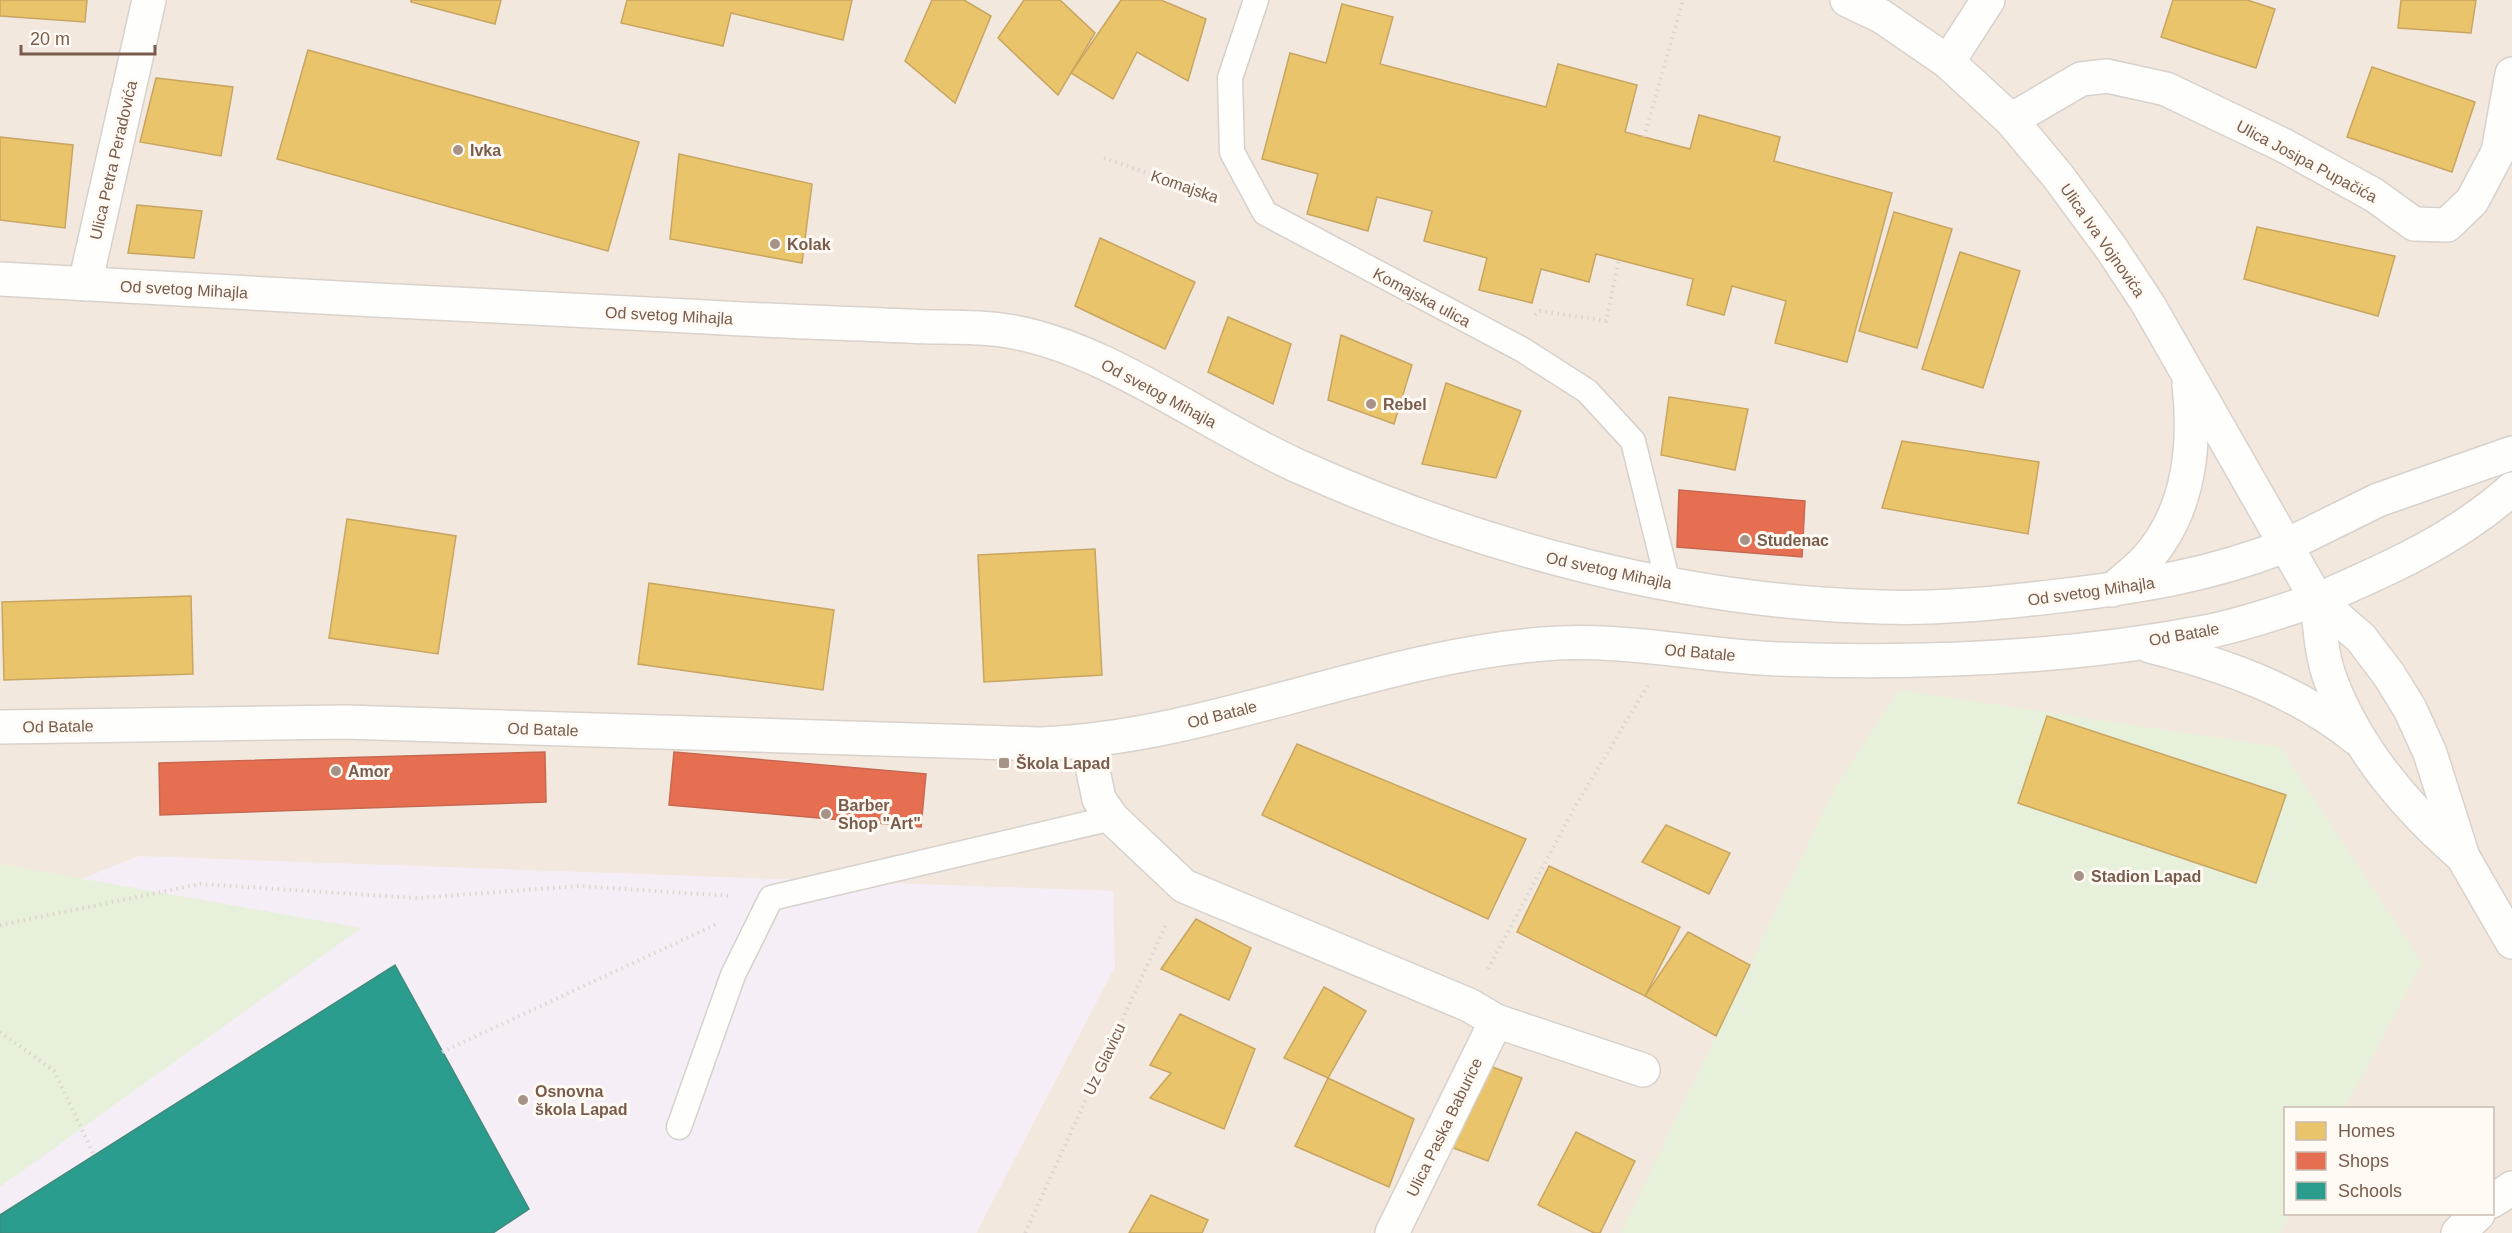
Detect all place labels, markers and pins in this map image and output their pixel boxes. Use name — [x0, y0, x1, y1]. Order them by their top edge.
place label: Ivka — [470, 142, 501, 159]
marker: Ivka — [451, 143, 465, 157]
place label: Kolak — [787, 236, 831, 253]
marker: Kolak — [768, 237, 782, 251]
place label: Rebel — [1383, 396, 1427, 413]
marker: Rebel — [1364, 397, 1378, 411]
place label: Studenac — [1757, 532, 1829, 549]
marker: Studenac — [1738, 533, 1752, 547]
place label: Škola Lapad — [1016, 754, 1110, 772]
marker: Škola Lapad — [997, 756, 1011, 770]
place label: Amor — [348, 763, 390, 780]
marker: Amor — [329, 764, 343, 778]
place label: Barber Shop "Art" — [838, 797, 921, 832]
marker: Barber Shop "Art" — [819, 807, 833, 821]
place label: Stadion Lapad — [2091, 868, 2201, 885]
marker: Stadion Lapad — [2072, 869, 2086, 883]
place label: Osnovna škola Lapad — [535, 1083, 627, 1118]
marker: Osnovna škola Lapad — [516, 1093, 530, 1107]

